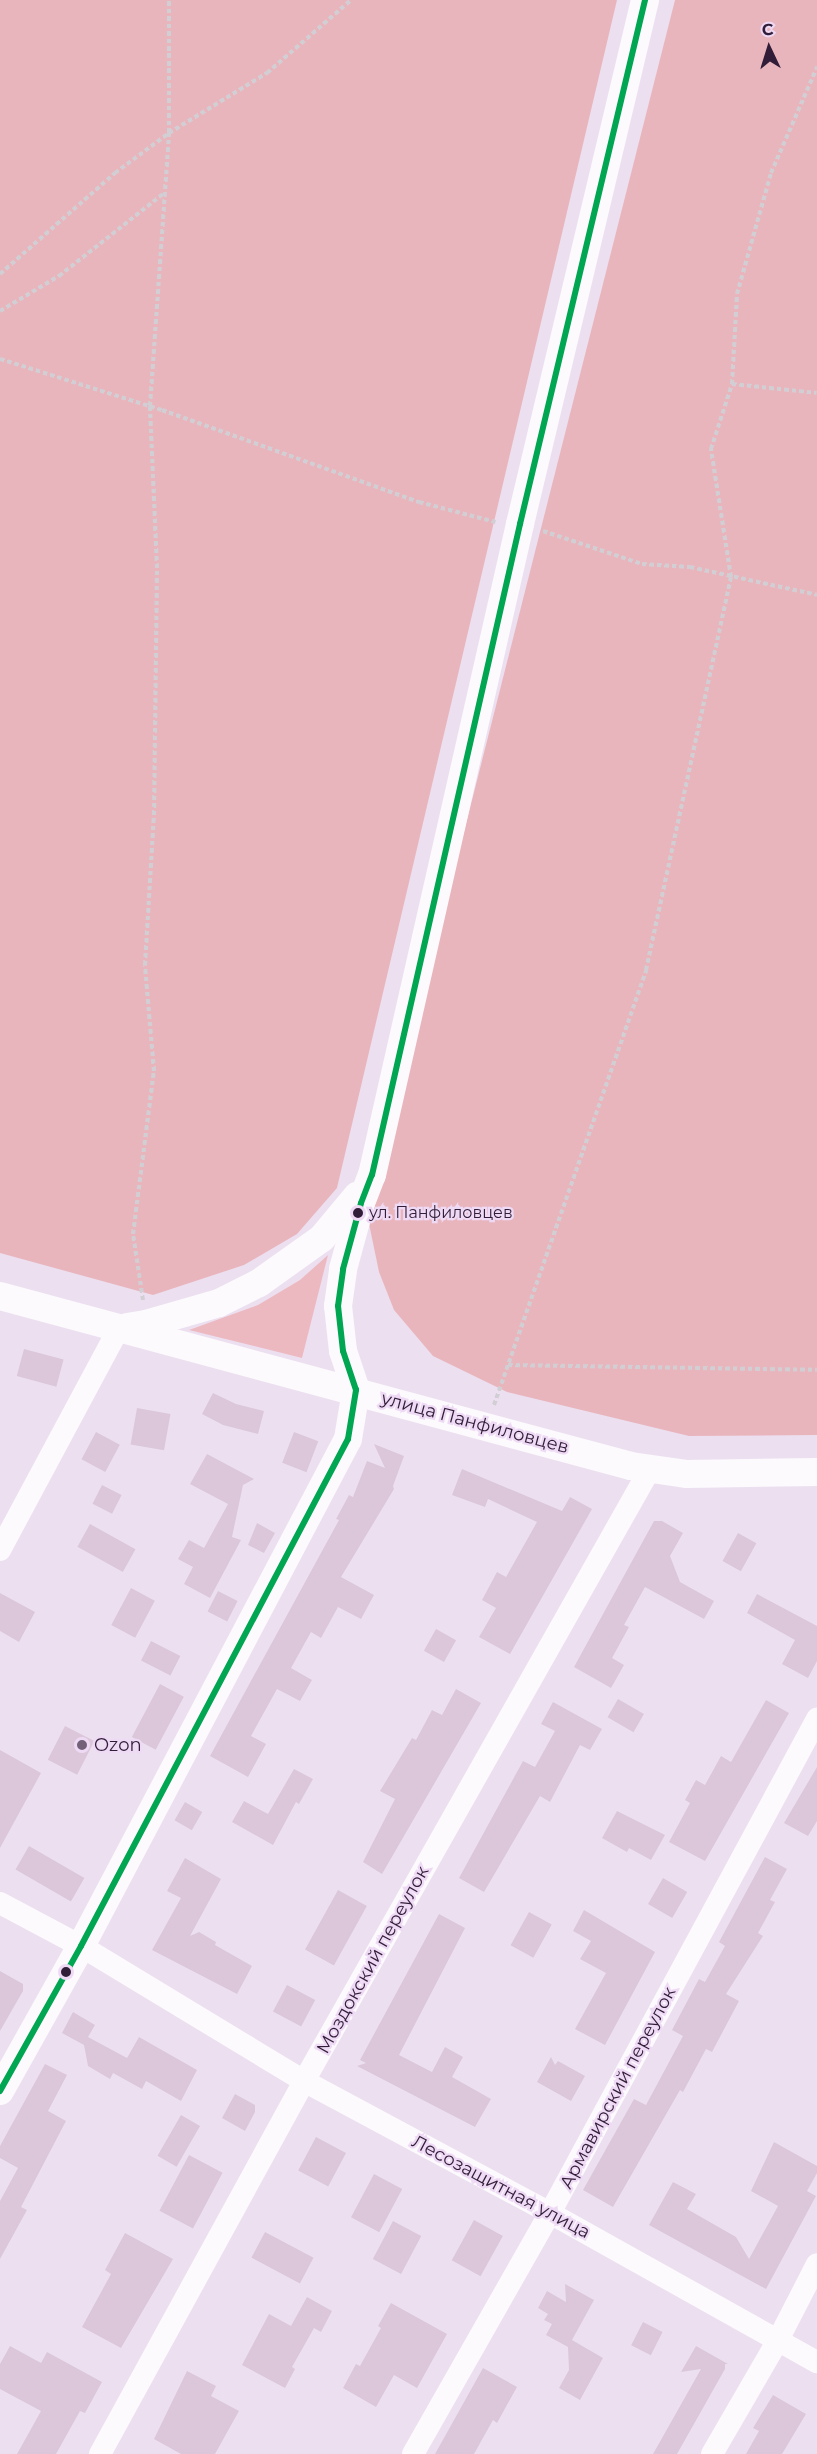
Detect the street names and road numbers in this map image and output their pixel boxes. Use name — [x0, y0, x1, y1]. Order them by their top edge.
street label: улица Панфиловцев — [379, 1388, 571, 1458]
street label: Моздокский переулок — [312, 1862, 434, 2058]
street label: Армавирский переулок — [555, 1983, 681, 2193]
street label: Лесозащитная улица — [408, 2131, 594, 2243]

